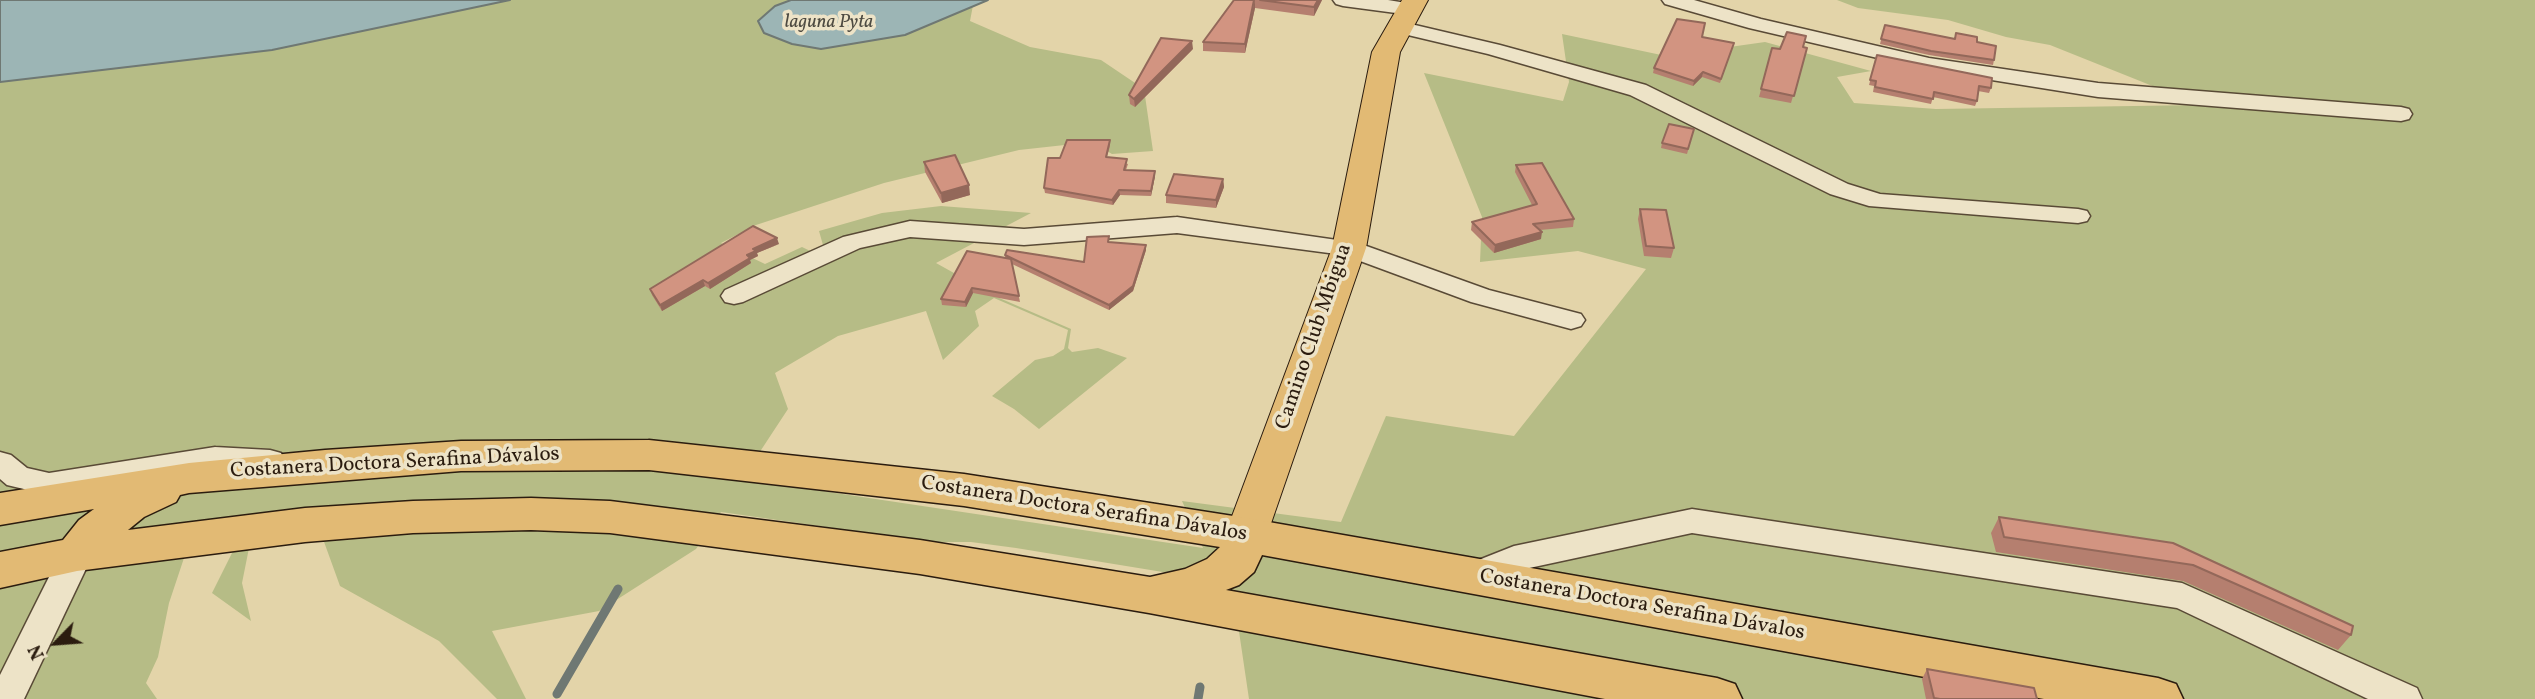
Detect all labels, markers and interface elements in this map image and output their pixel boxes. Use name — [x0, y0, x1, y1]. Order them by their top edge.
water label: laguna Pyta — [785, 13, 873, 35]
street label: Camino Club Mbigua — [1271, 241, 1359, 433]
street label: Costanera Doctora Serafina Dávalos — [230, 443, 560, 485]
street label: Costanera Doctora Serafina Dávalos — [919, 472, 1249, 548]
street label: Costanera Doctora Serafina Dávalos — [1477, 565, 1807, 647]
north arrow — [21, 608, 91, 678]
text: N — [22, 640, 52, 664]

